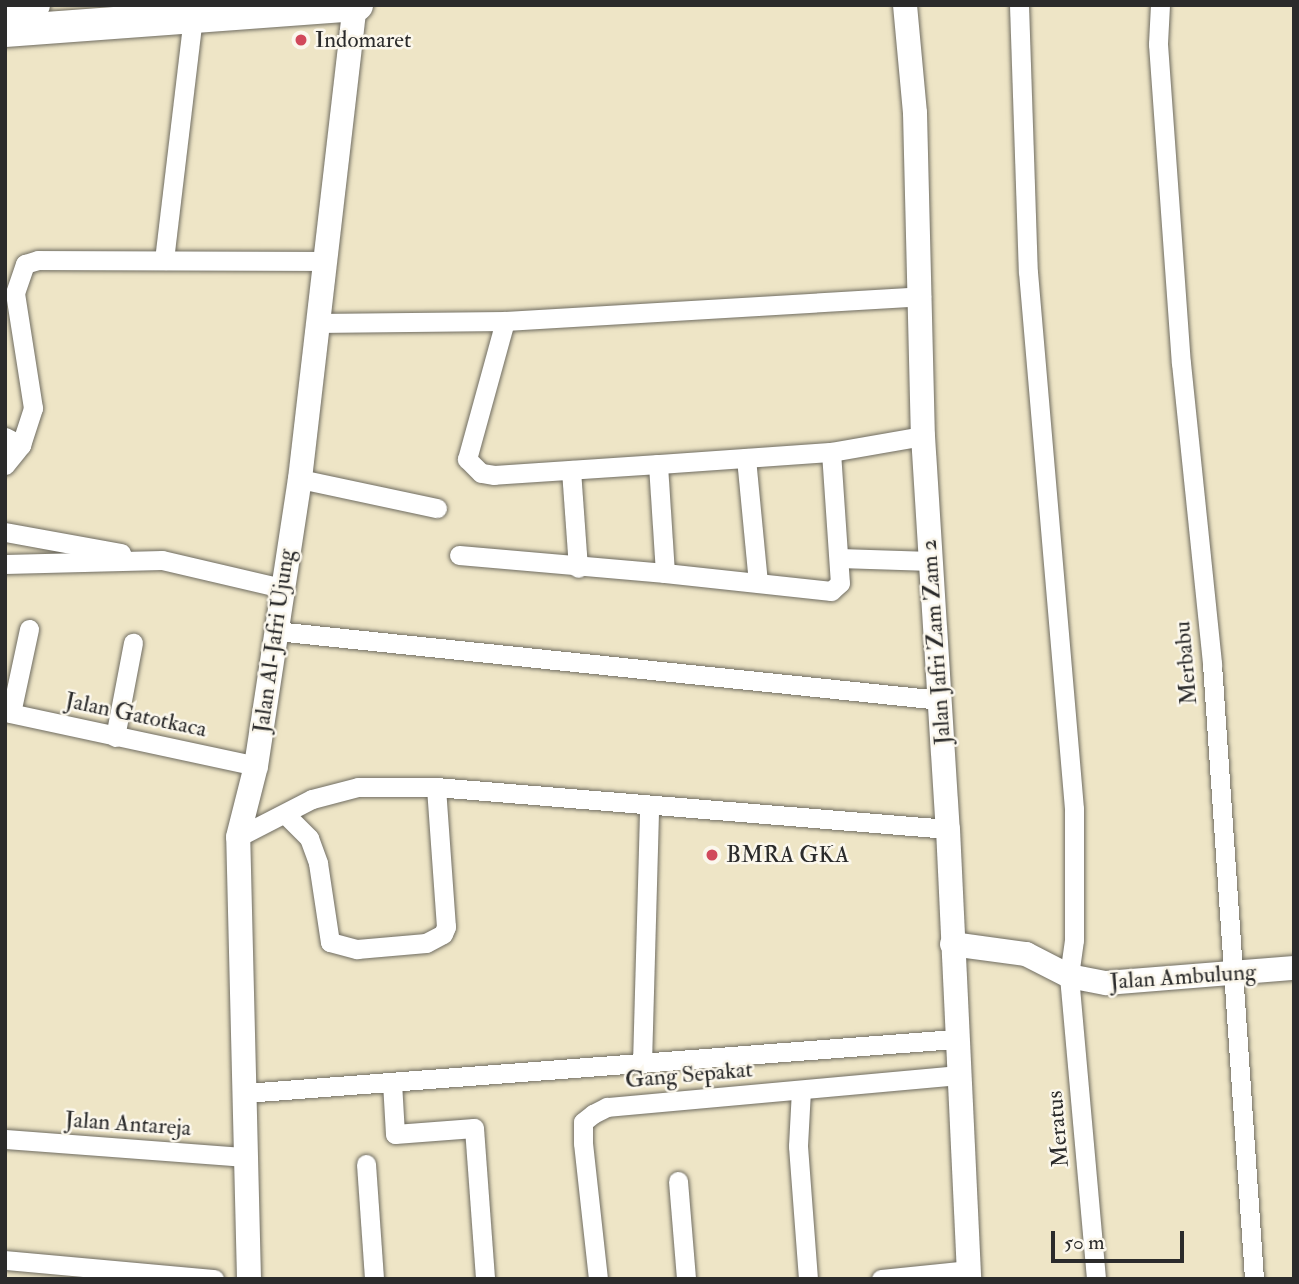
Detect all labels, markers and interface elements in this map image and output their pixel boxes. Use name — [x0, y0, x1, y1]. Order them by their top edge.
place label: Indomaret — [315, 26, 411, 54]
marker: Indomaret — [293, 32, 309, 48]
street label: Jalan Jafri Zam Zam 2 — [915, 538, 957, 746]
street label: Jalan Al-Jafri Ujung — [247, 547, 301, 735]
street label: Merbabu — [1169, 620, 1203, 706]
street label: Jalan Gatotkaca — [63, 687, 209, 743]
place label: BMRA GKA — [726, 841, 849, 869]
marker: BMRA GKA — [704, 847, 720, 863]
street label: Jalan Ambulung — [1109, 958, 1257, 996]
street label: Gang Sepakat — [624, 1056, 754, 1094]
street label: Meratus — [1041, 1090, 1075, 1168]
street label: Jalan Antareja — [64, 1106, 192, 1142]
scale bar — [1054, 1218, 1187, 1262]
text: 50 m — [1064, 1229, 1105, 1256]

